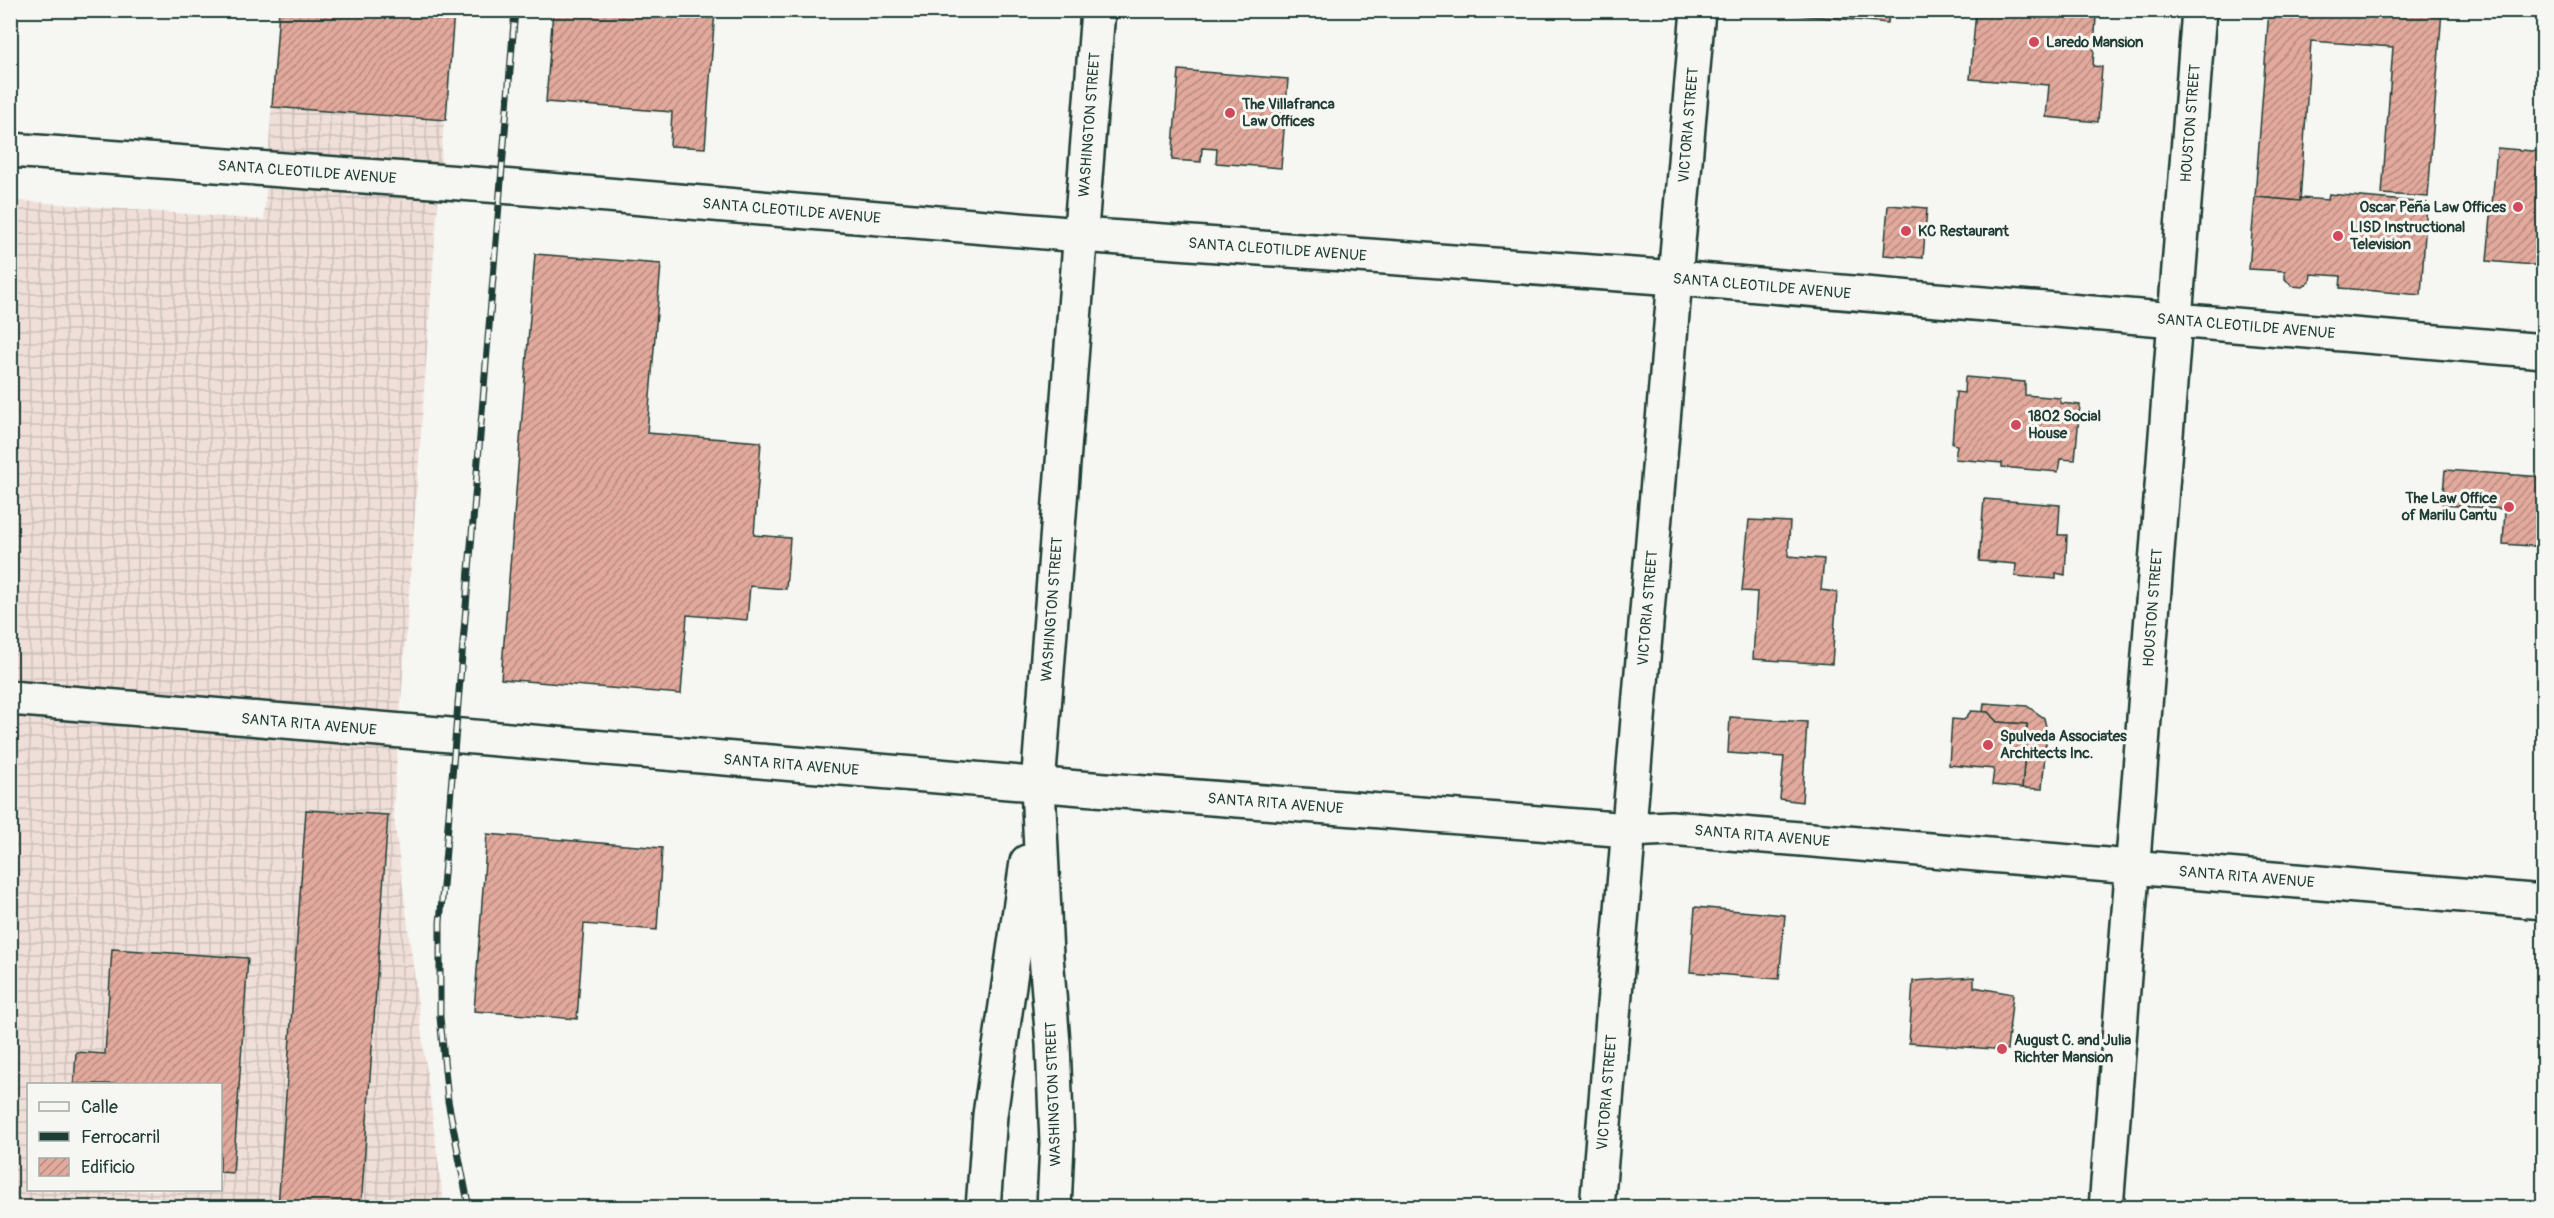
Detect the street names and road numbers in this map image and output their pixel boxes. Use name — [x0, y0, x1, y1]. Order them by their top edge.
street label: WASHINGTON STREET — [1075, 51, 1105, 198]
street label: HOUSTON STREET — [2177, 63, 2205, 183]
street label: VICTORIA STREET — [1674, 67, 1703, 184]
street label: SANTA CLEOTILDE AVENUE — [217, 156, 397, 188]
street label: SANTA CLEOTILDE AVENUE — [702, 194, 882, 228]
street label: SANTA CLEOTILDE AVENUE — [1188, 234, 1368, 266]
street label: SANTA CLEOTILDE AVENUE — [1672, 269, 1852, 304]
street label: SANTA CLEOTILDE AVENUE — [2156, 310, 2336, 343]
street label: WASHINGTON STREET — [1037, 536, 1067, 682]
street label: HOUSTON STREET — [2139, 548, 2167, 668]
street label: VICTORIA STREET — [1633, 550, 1662, 667]
street label: SANTA RITA AVENUE — [240, 709, 378, 740]
street label: SANTA RITA AVENUE — [722, 750, 860, 780]
street label: SANTA RITA AVENUE — [1207, 789, 1344, 818]
street label: SANTA RITA AVENUE — [1694, 821, 1831, 851]
street label: SANTA RITA AVENUE — [2178, 862, 2315, 893]
street label: WASHINGTON STREET — [1041, 1021, 1066, 1167]
street label: VICTORIA STREET — [1593, 1034, 1622, 1151]

